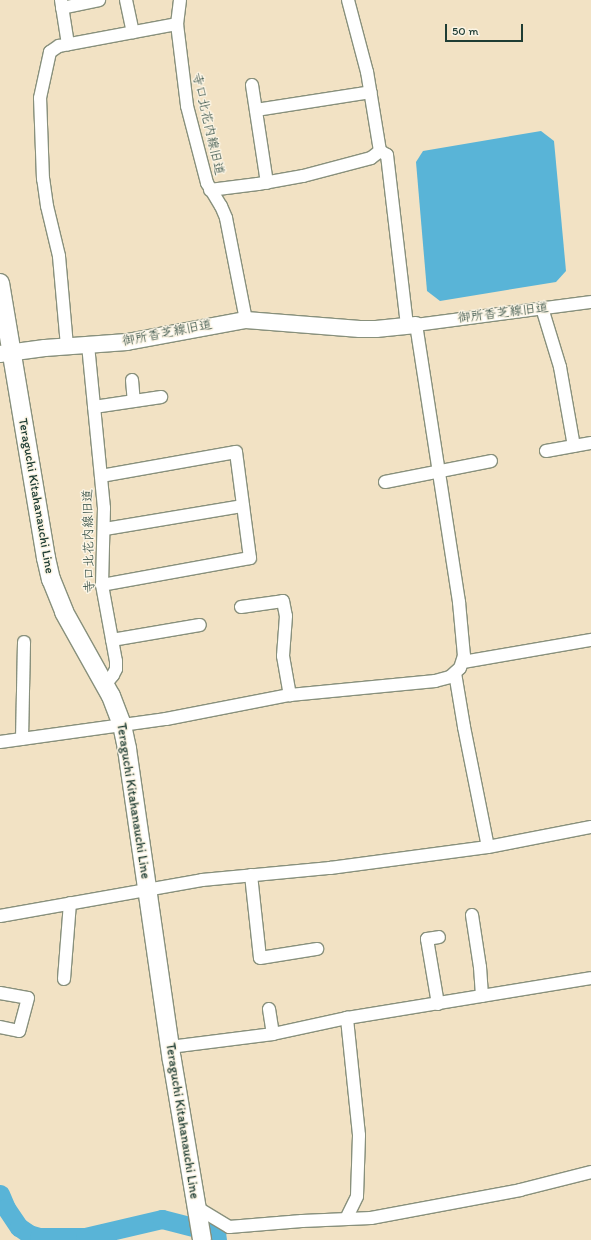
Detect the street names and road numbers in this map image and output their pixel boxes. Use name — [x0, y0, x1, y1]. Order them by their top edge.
street label: 寺口北花内線旧道 — [189, 72, 227, 176]
street label: 御所香芝線旧道 — [457, 300, 549, 326]
street label: 御所香芝線旧道 — [121, 317, 213, 349]
street label: Teraguchi Kitahanauchi Line — [15, 417, 57, 575]
street label: 寺口北花内線旧道 — [80, 489, 98, 593]
street label: Teraguchi Kitahanauchi Line — [113, 722, 153, 880]
street label: Teraguchi Kitahanauchi Line — [162, 1042, 202, 1200]

